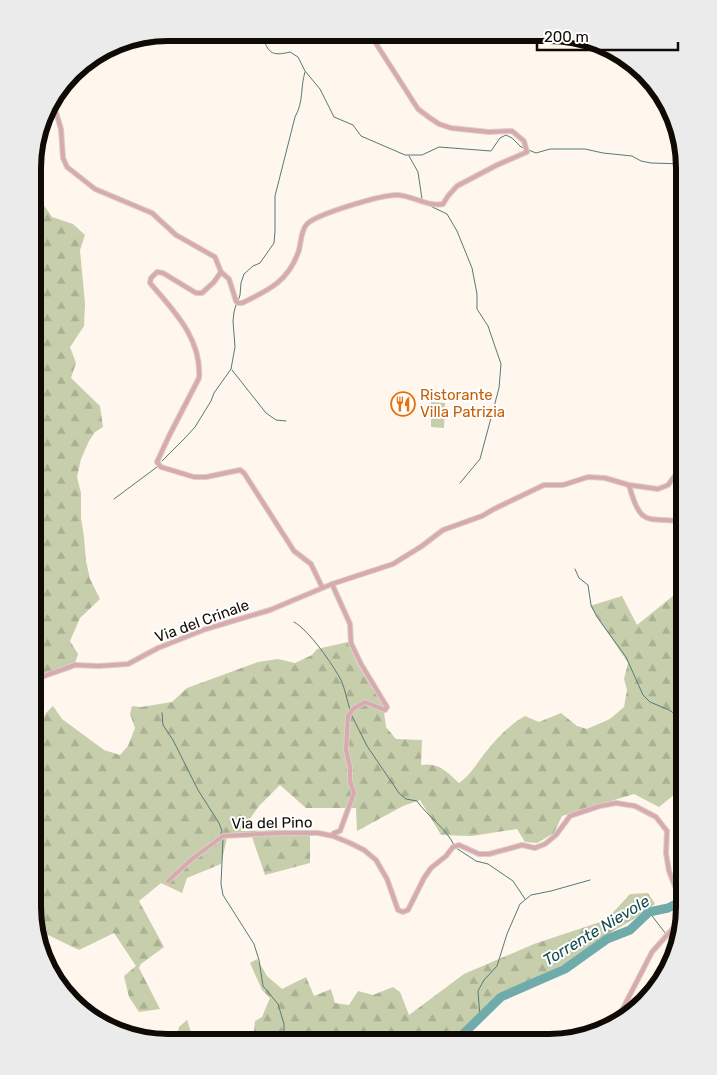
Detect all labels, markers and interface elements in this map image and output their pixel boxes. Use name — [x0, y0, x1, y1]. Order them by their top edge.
scale bar — [537, 20, 678, 52]
text: 200 m — [544, 28, 589, 46]
place label: Ristorante Villa Patrizia — [420, 386, 505, 421]
restaurant icon: Ristorante Villa Patrizia — [390, 391, 416, 417]
street label: Via del Crinale — [153, 596, 251, 646]
street label: Via del Pino — [231, 813, 313, 833]
water label: Torrente Nievole — [540, 891, 653, 970]

